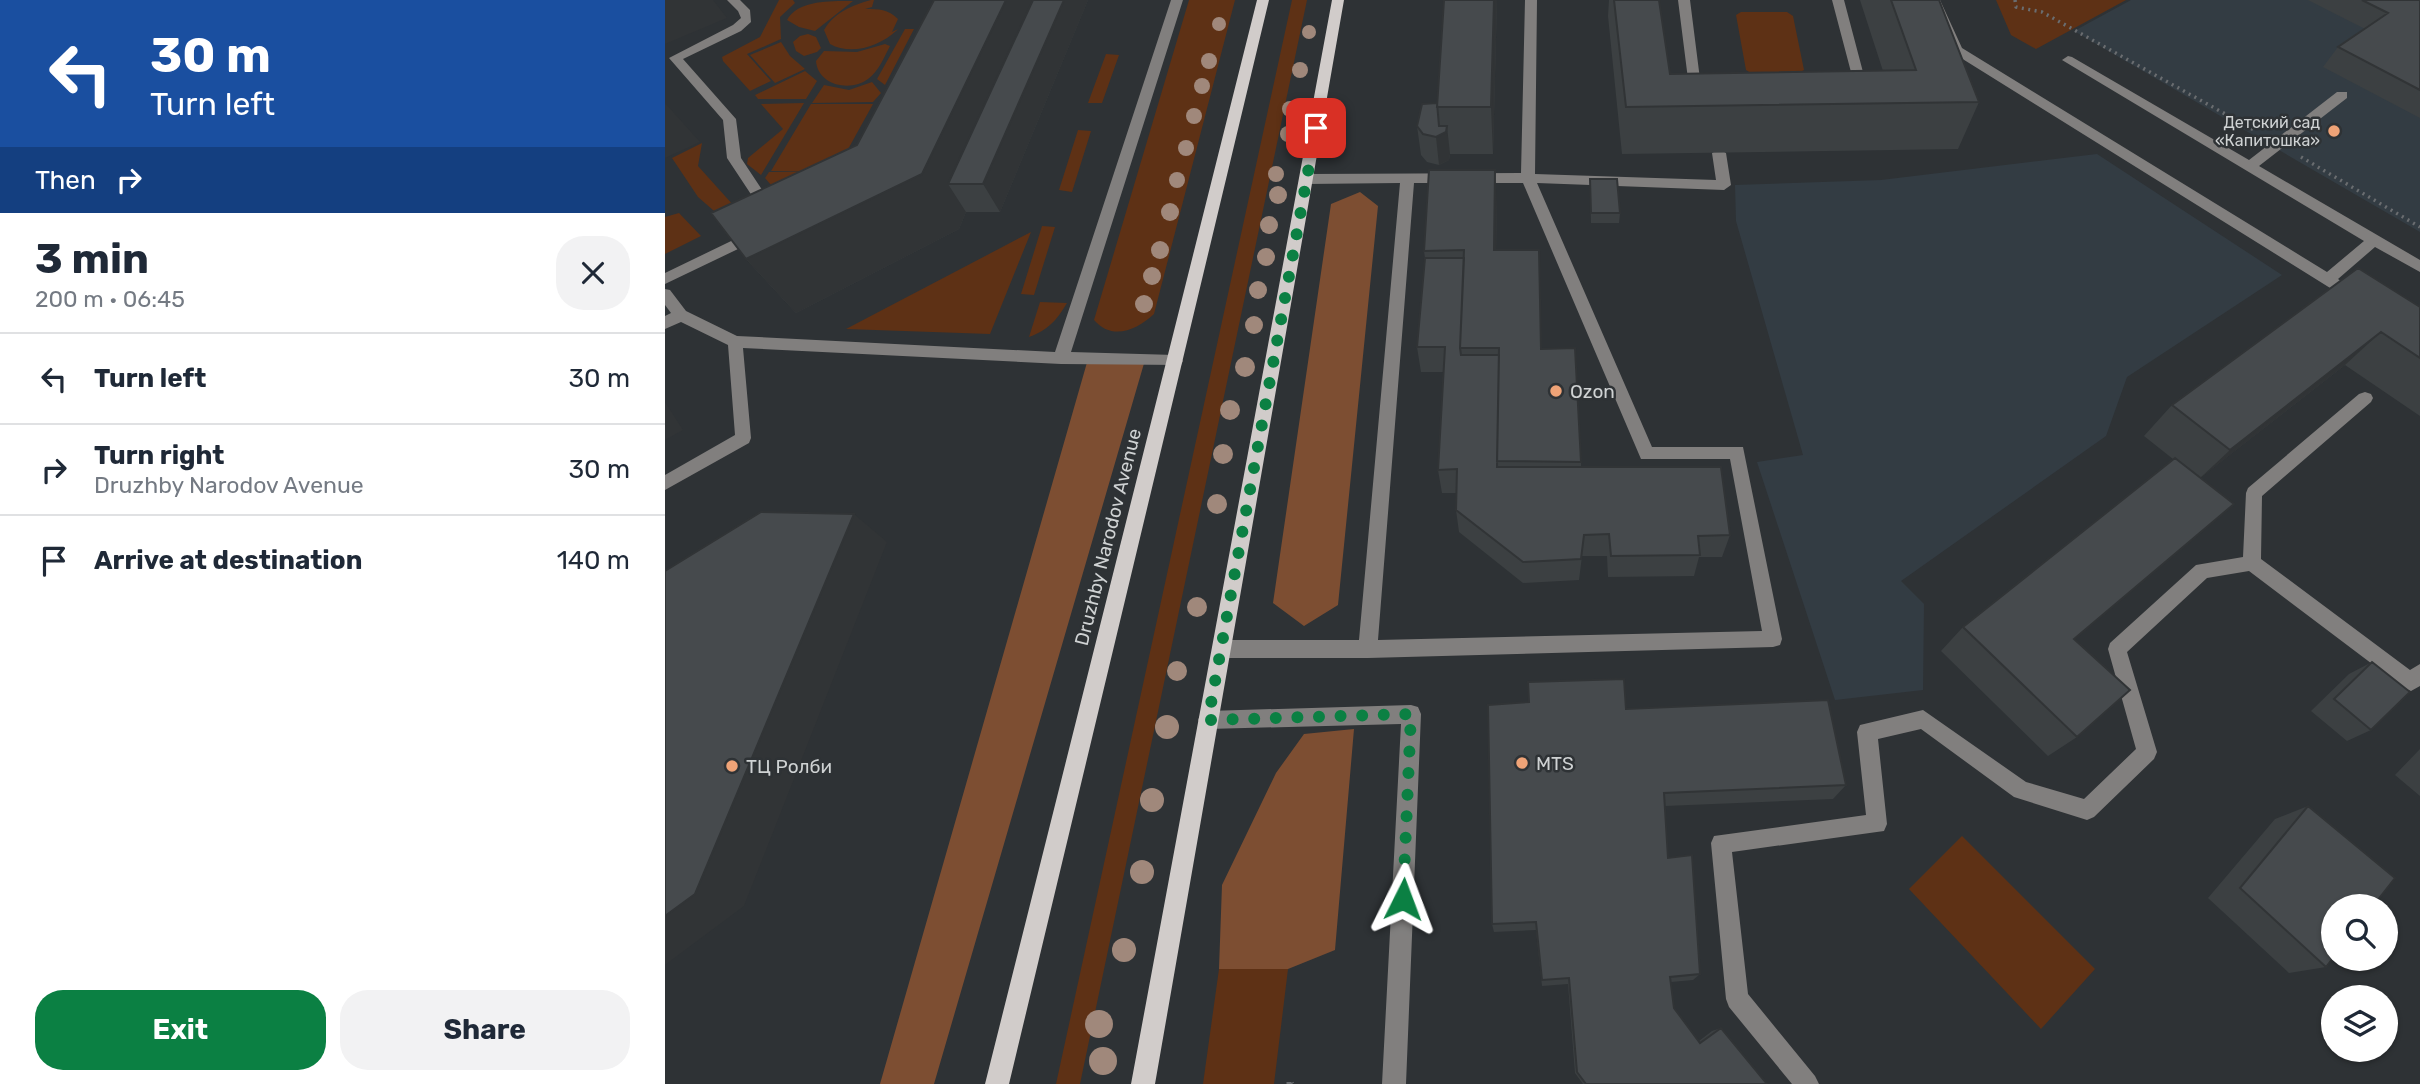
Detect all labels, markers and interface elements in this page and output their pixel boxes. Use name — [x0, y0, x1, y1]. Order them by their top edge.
text: 30 m — [150, 26, 271, 84]
icon: left — [35, 28, 126, 119]
text: Turn left — [150, 85, 275, 123]
pin — [1286, 98, 1346, 158]
icon: arrive — [1297, 109, 1335, 147]
place label: Детский сад «Капитошка» — [2215, 113, 2320, 150]
marker: Детский сад «Капитошка» — [2326, 123, 2342, 139]
icon: right — [110, 161, 148, 199]
text: Then — [35, 165, 96, 196]
text: 3 min — [35, 234, 149, 284]
button: close — [556, 236, 630, 310]
text: 200 m · 06:45 — [35, 285, 185, 313]
icon: left — [35, 360, 73, 398]
text: Turn left — [94, 363, 206, 394]
text: 30 m — [568, 363, 630, 394]
place label: Ozon — [1570, 380, 1615, 403]
marker: Ozon — [1548, 383, 1564, 399]
street label: Druzhby Narodov Avenue — [1070, 426, 1146, 648]
text: Turn right — [94, 440, 224, 471]
icon: right — [35, 451, 73, 489]
text: 30 m — [568, 454, 630, 485]
text: Druzhby Narodov Avenue — [94, 471, 364, 499]
icon: arrive — [35, 542, 73, 580]
text: Arrive at destination — [94, 545, 362, 576]
text: 140 m — [557, 545, 630, 576]
place label: MTS — [1536, 752, 1574, 775]
place label: ТЦ Ролби — [746, 755, 832, 778]
marker: MTS — [1514, 755, 1530, 771]
marker: ТЦ Ролби — [724, 758, 740, 774]
position arrow — [1366, 862, 1440, 936]
map controls — [2321, 894, 2398, 1062]
button: search — [2321, 894, 2398, 971]
button: layers — [2321, 985, 2398, 1062]
button: Exit — [35, 990, 326, 1070]
button: Share — [340, 990, 630, 1070]

